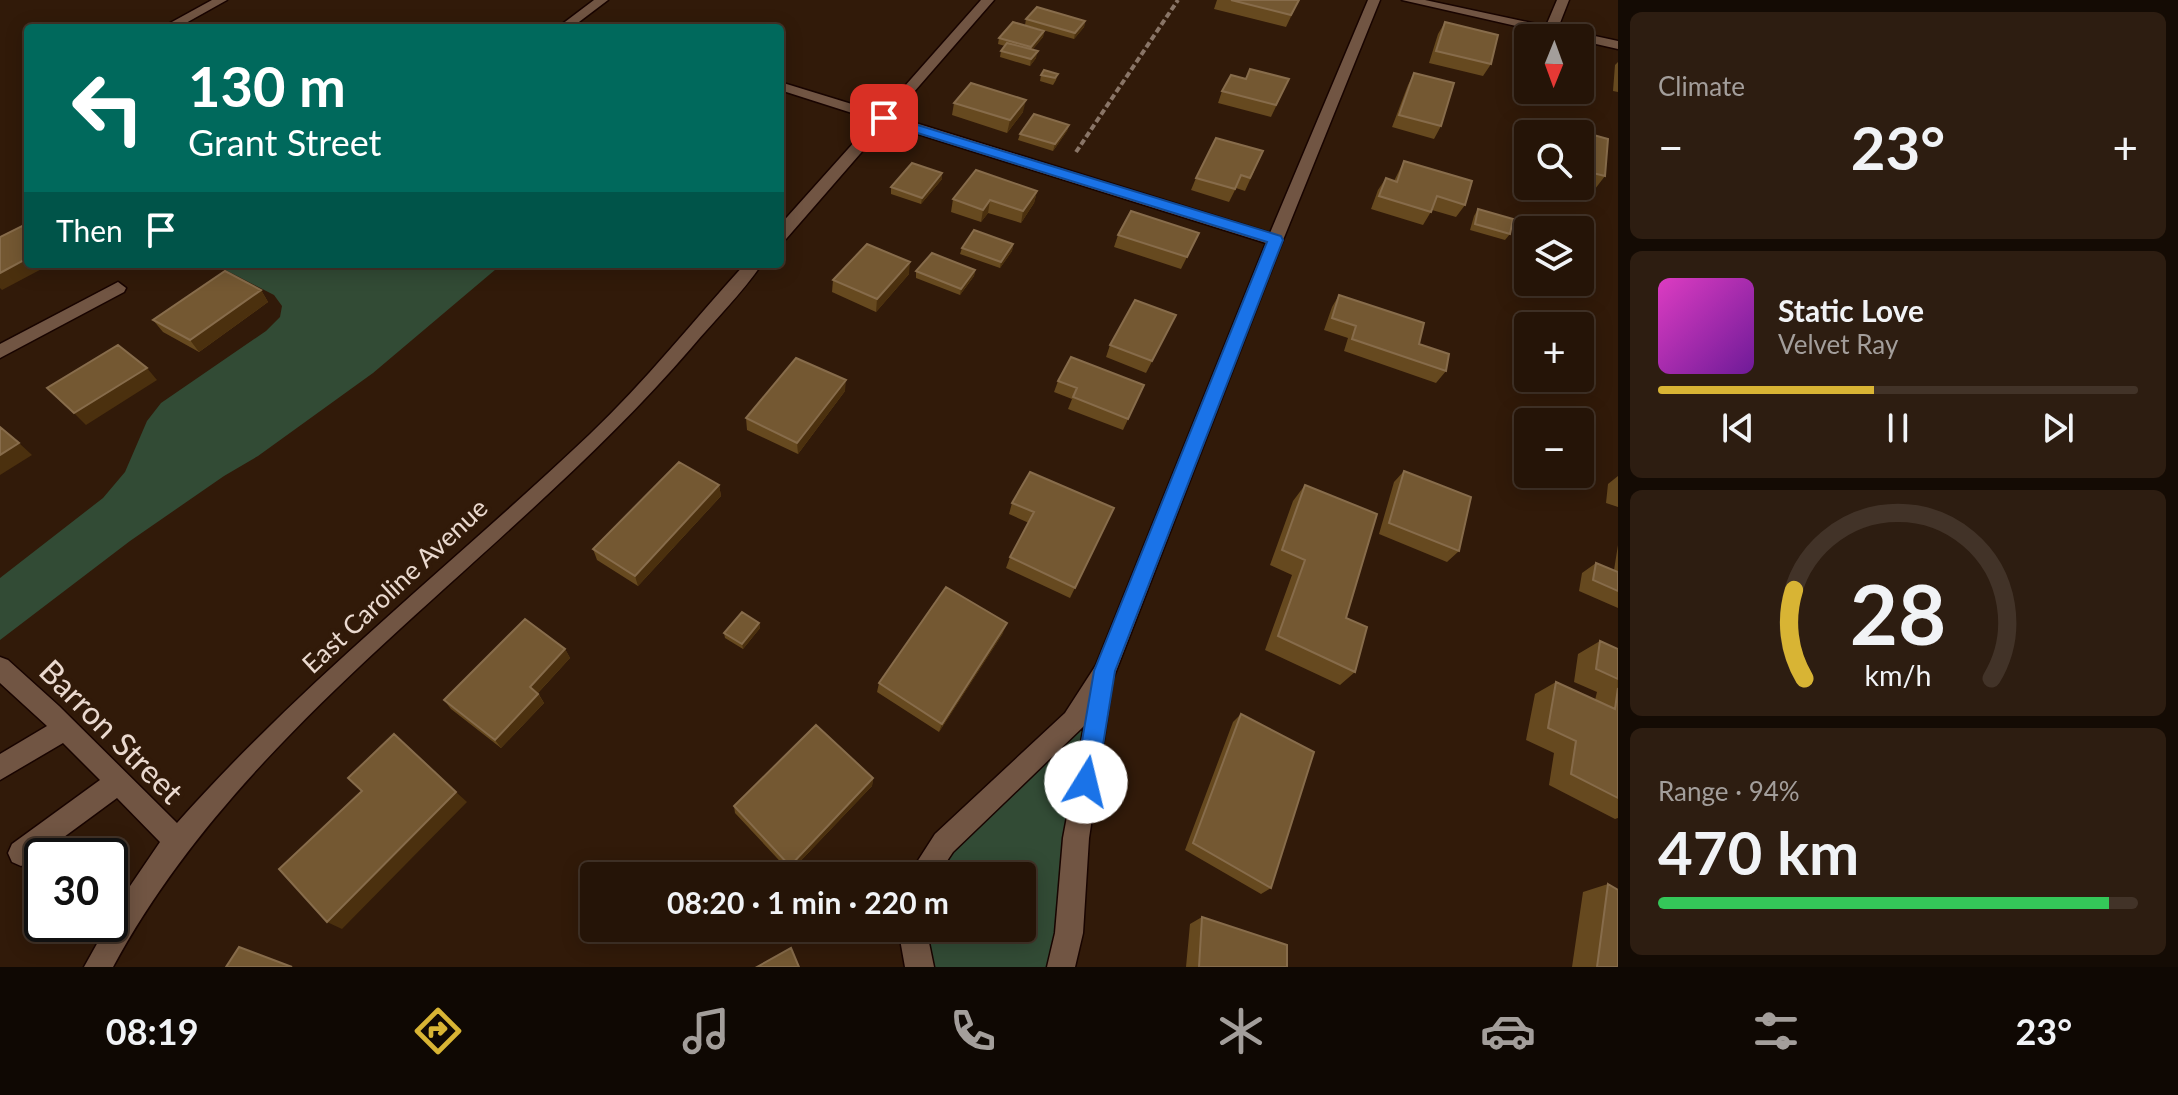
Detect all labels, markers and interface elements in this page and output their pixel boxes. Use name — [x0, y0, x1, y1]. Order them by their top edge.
north arrow — [1514, 24, 1594, 104]
map controls — [1514, 24, 1594, 488]
text: 130 m — [188, 52, 346, 119]
icon: left — [56, 56, 160, 160]
text: Climate — [1658, 70, 1745, 102]
pin — [850, 84, 918, 152]
icon: arrive — [862, 96, 906, 140]
text: 23° — [1851, 111, 1945, 183]
text: Grant Street — [188, 120, 381, 164]
button: search — [1514, 120, 1594, 200]
text: − — [1658, 121, 1684, 173]
text: + — [2112, 121, 2138, 173]
icon: arrive — [139, 208, 183, 252]
text: Then — [56, 212, 123, 248]
button: layers — [1514, 216, 1594, 296]
text: Static Love — [1778, 292, 1924, 328]
button: + — [1514, 312, 1594, 392]
text: Velvet Ray — [1778, 328, 1898, 360]
icon: previous — [1716, 406, 1760, 450]
icon: pause — [1876, 406, 1920, 450]
icon: next — [2036, 406, 2080, 450]
button: − — [1514, 408, 1594, 488]
street label: East Caroline Avenue — [295, 491, 494, 679]
text: 28 — [1850, 562, 1946, 662]
street label: Barron Street — [32, 651, 192, 811]
text: km/h — [1865, 658, 1931, 692]
position arrow — [1044, 740, 1128, 824]
text: Range · 94% — [1658, 775, 1800, 807]
text: 470 km — [1658, 816, 1859, 888]
speed limit sign: 30 — [24, 838, 128, 942]
text: 08:20 · 1 min · 220 m — [667, 884, 949, 920]
icon: directions — [410, 1003, 466, 1059]
icon: music — [678, 1003, 734, 1059]
icon: phone — [945, 1003, 1001, 1059]
icon: climate — [1213, 1003, 1269, 1059]
icon: car — [1480, 1003, 1536, 1059]
icon: filters — [1748, 1003, 1804, 1059]
text: 08:19 — [106, 1009, 199, 1053]
text: 23° — [2015, 1009, 2072, 1053]

